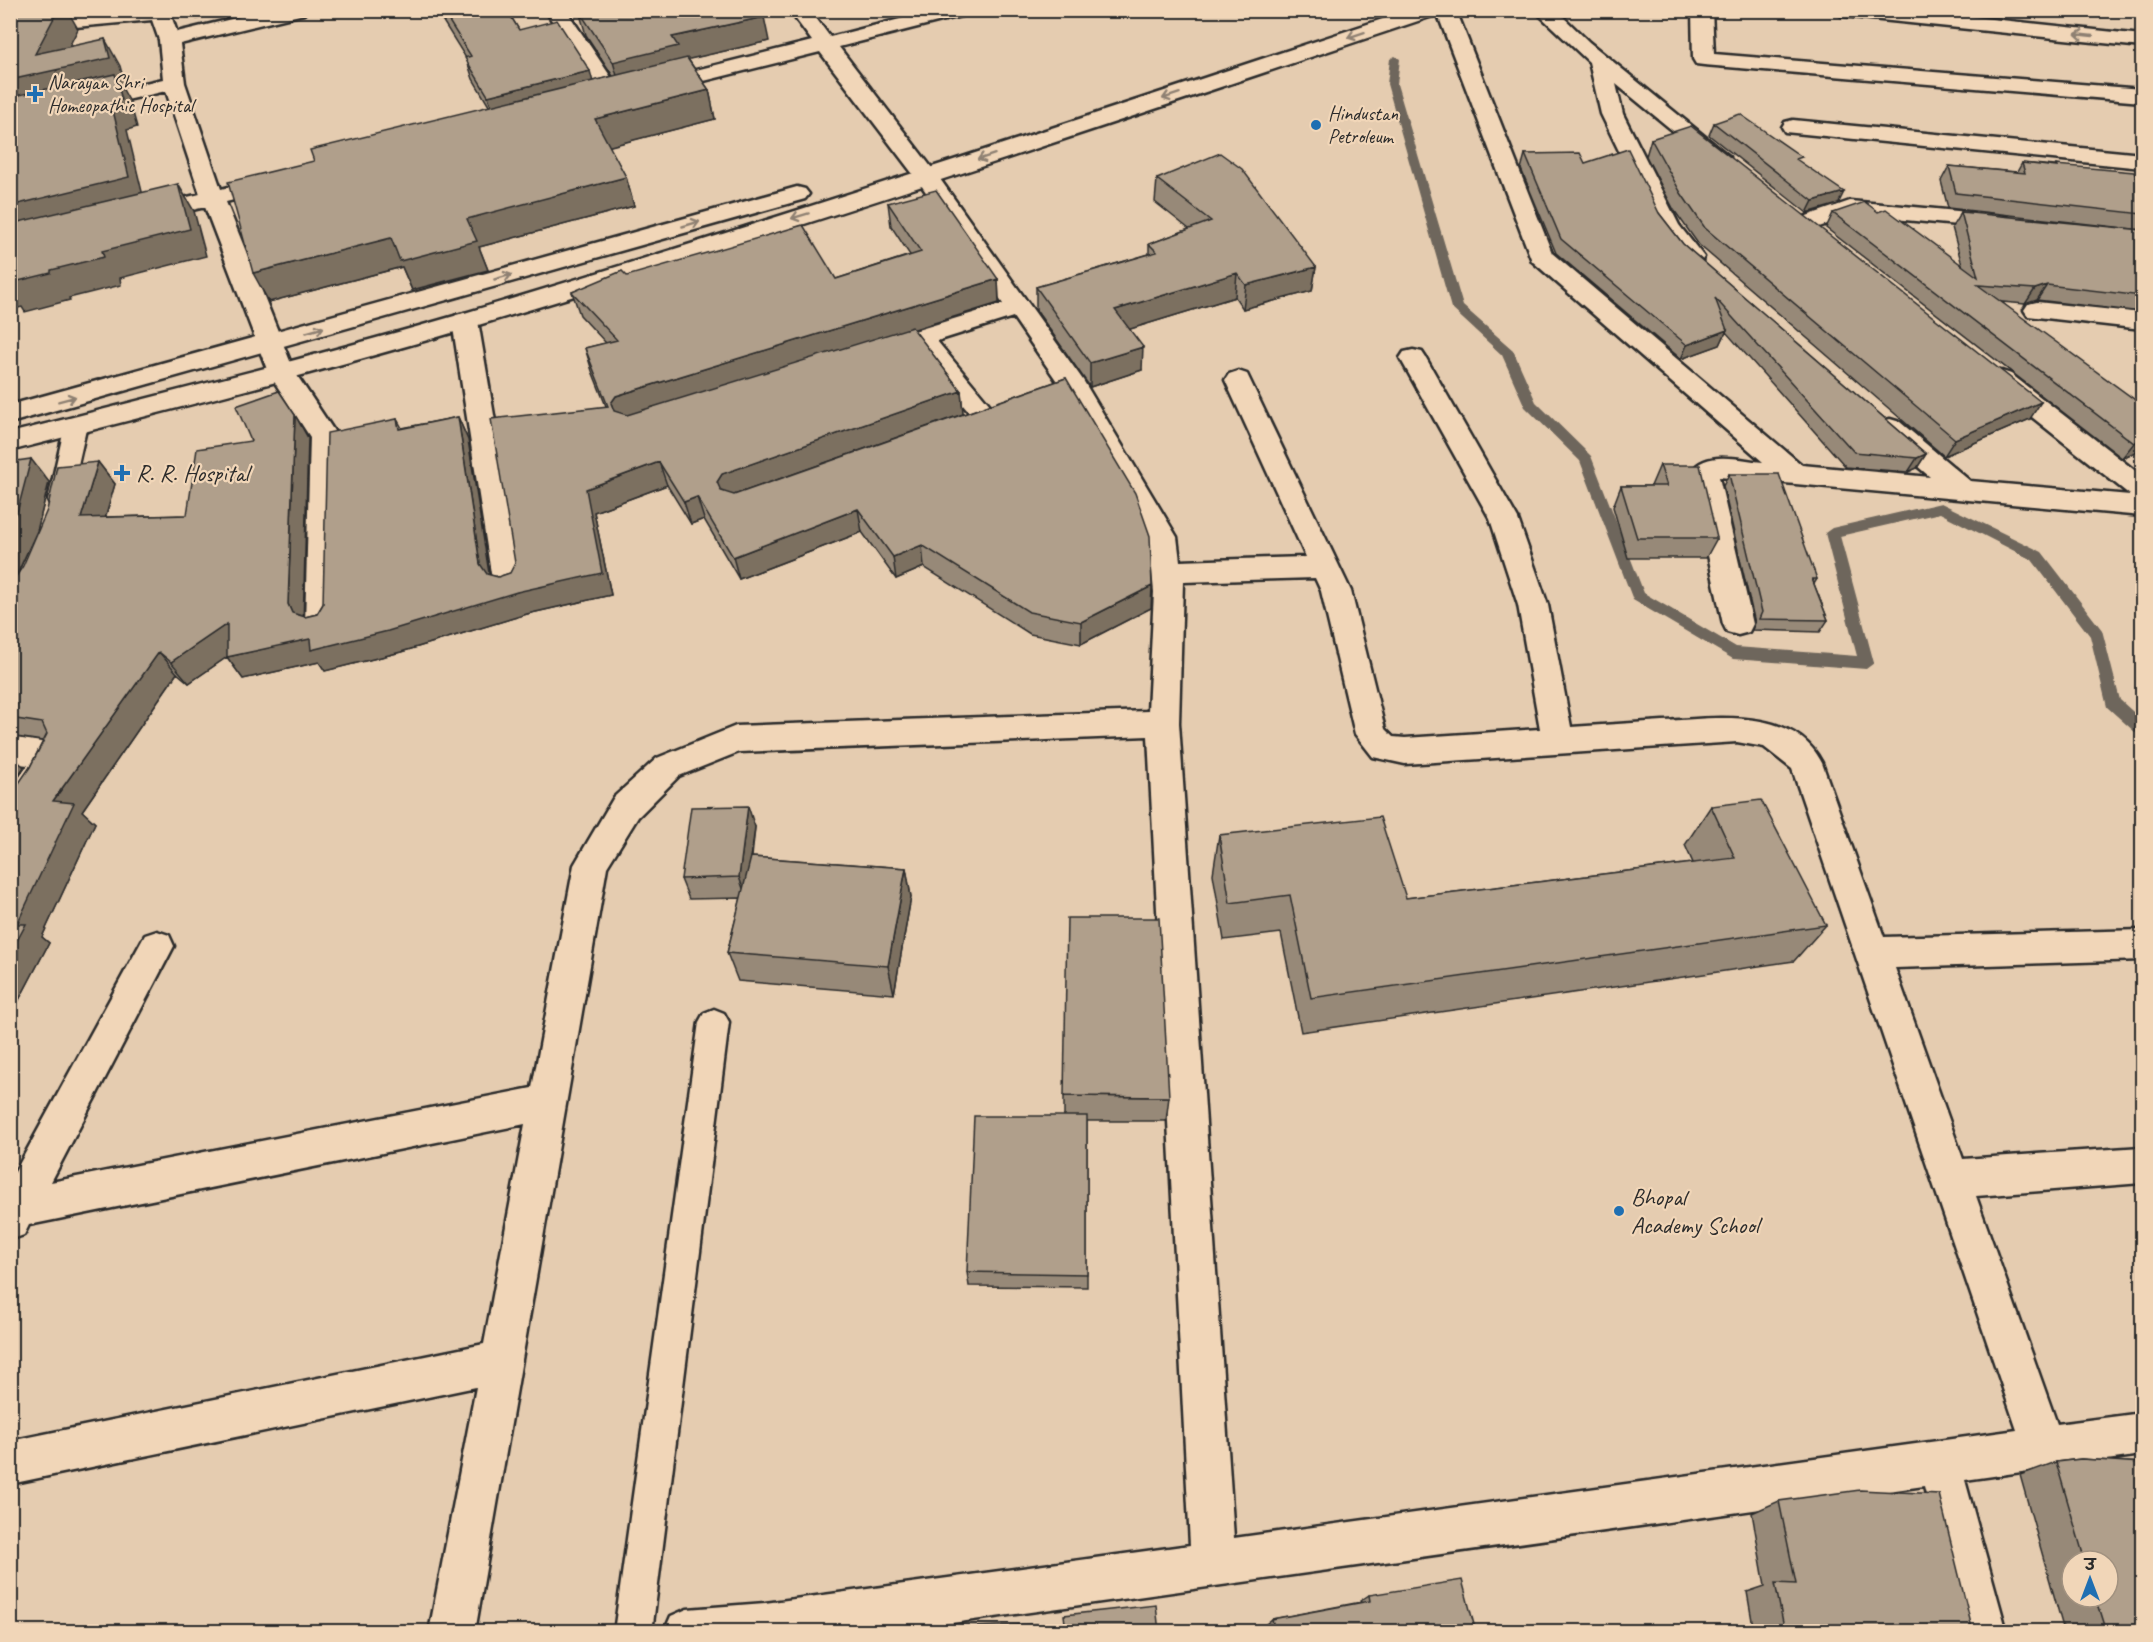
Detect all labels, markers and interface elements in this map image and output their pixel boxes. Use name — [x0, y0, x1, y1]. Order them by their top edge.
one-way arrow — [2075, 29, 2095, 40]
one-way arrow — [1347, 31, 1366, 42]
place label: Narayan Shri Homeopathic Hospital — [48, 70, 197, 118]
marker: Narayan Shri Homeopathic Hospital — [26, 85, 44, 103]
one-way arrow — [1162, 92, 1181, 103]
place label: Hindustan Petroleum — [1328, 101, 1399, 149]
marker: Hindustan Petroleum — [1309, 118, 1323, 132]
one-way arrow — [977, 153, 996, 164]
one-way arrow — [791, 211, 810, 222]
one-way arrow — [681, 218, 700, 229]
one-way arrow — [493, 271, 512, 282]
one-way arrow — [306, 324, 325, 335]
one-way arrow — [57, 393, 76, 404]
place label: R. R. Hospital — [136, 458, 252, 488]
marker: R. R. Hospital — [113, 464, 131, 482]
place label: Bhopal Academy School — [1631, 1182, 1763, 1240]
marker: Bhopal Academy School — [1612, 1204, 1626, 1218]
north arrow — [2060, 1549, 2120, 1609]
text: उ — [2083, 1555, 2097, 1575]

